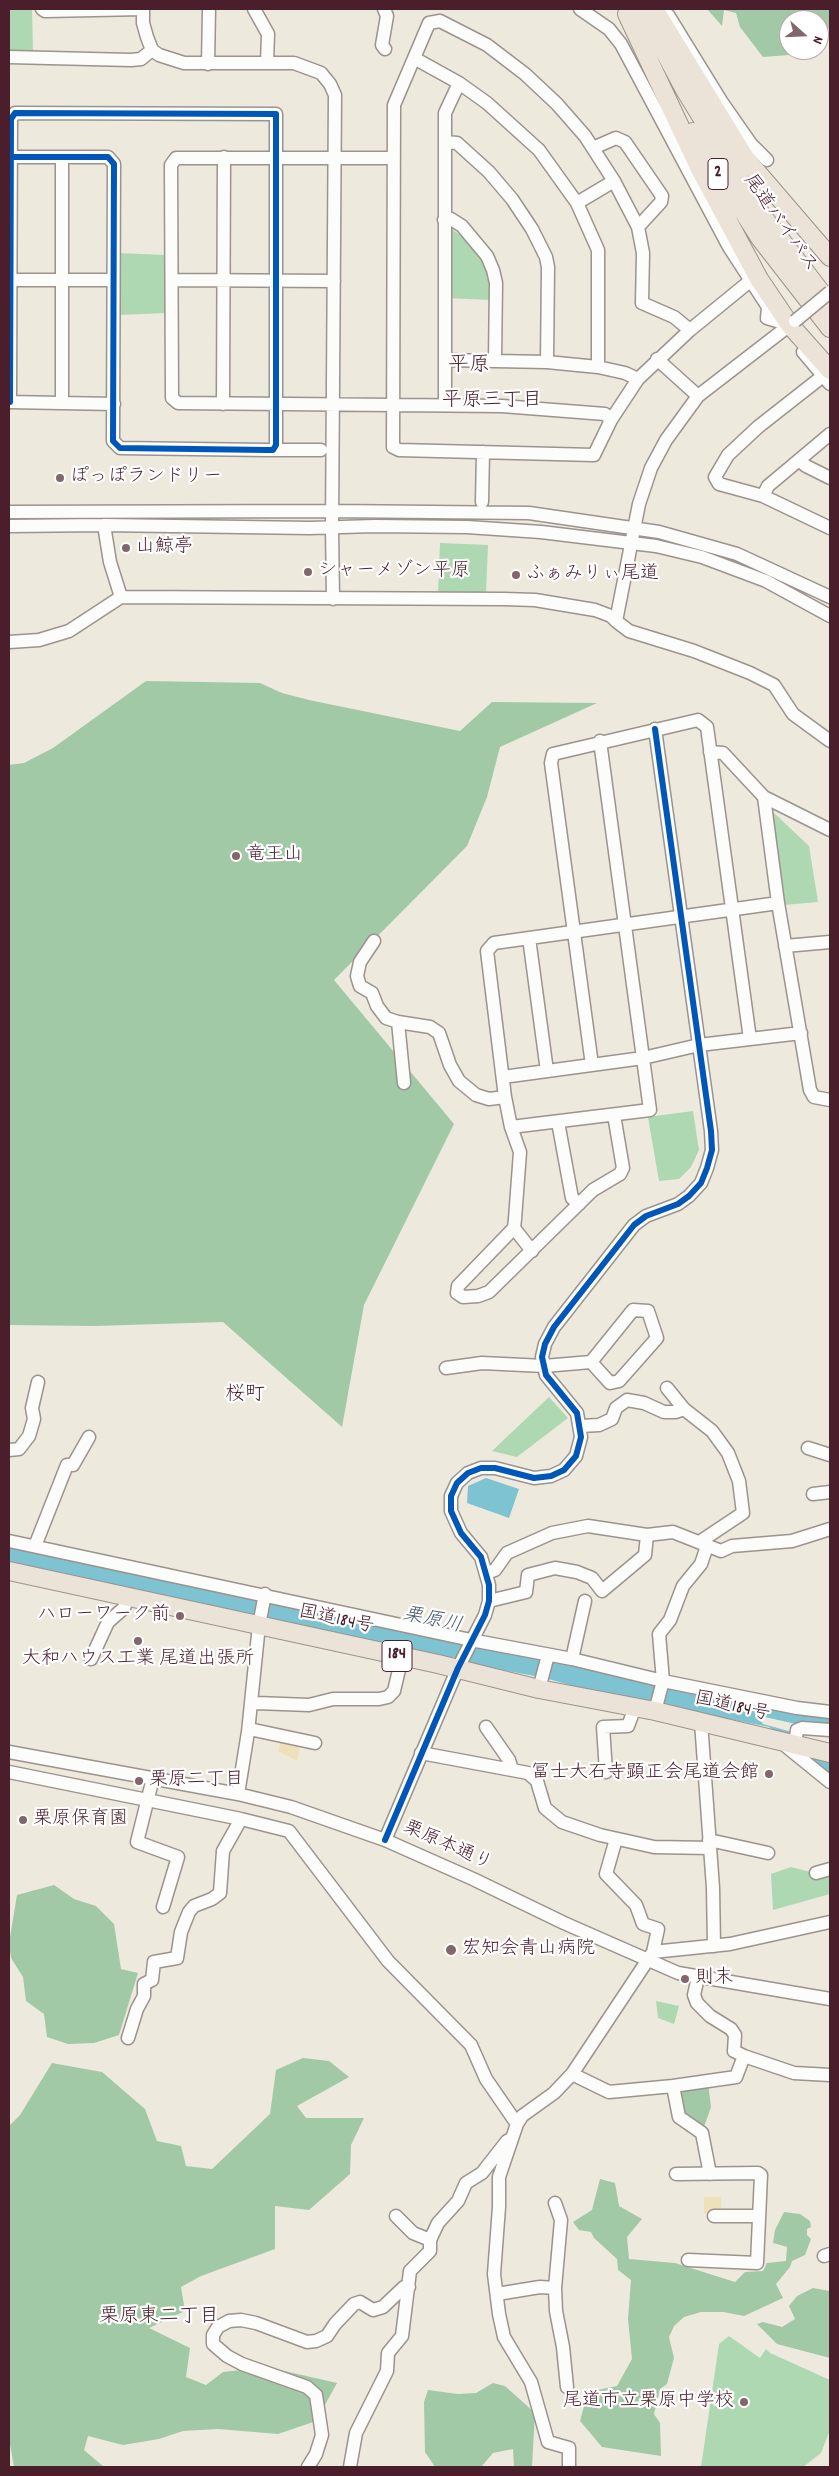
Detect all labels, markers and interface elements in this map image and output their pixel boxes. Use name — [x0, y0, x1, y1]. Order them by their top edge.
north arrow — [779, 10, 829, 60]
text: N — [807, 33, 828, 46]
road number: 2 — [708, 158, 728, 190]
street label: 尾道バイパス — [737, 171, 821, 277]
district label: 平原 — [448, 354, 490, 380]
district label: 平原三丁目 — [442, 390, 542, 414]
place label: ぽっぽランドリー — [70, 467, 222, 489]
marker: ぽっぽランドリー — [54, 472, 66, 484]
place label: 山鯨亭 — [136, 537, 193, 559]
marker: 山鯨亭 — [120, 542, 132, 554]
place label: シャーメゾン平原 — [318, 561, 470, 583]
place label: ふぁみりぃ尾道 — [526, 564, 659, 586]
marker: シャーメゾン平原 — [302, 566, 314, 578]
marker: ふぁみりぃ尾道 — [510, 569, 522, 581]
place label: 竜王山 — [246, 845, 303, 867]
marker: 竜王山 — [230, 850, 242, 862]
district label: 桜町 — [225, 1384, 265, 1408]
street label: 国道184号 — [296, 1602, 376, 1640]
water label: 栗原川 — [400, 1604, 464, 1640]
place label: ハローワーク前 — [37, 1605, 170, 1627]
marker: ハローワーク前 — [174, 1610, 186, 1622]
marker: 大和ハウス工業 尾道出張所 — [132, 1635, 144, 1647]
road number: 184 — [382, 1640, 412, 1672]
place label: 大和ハウス工業 尾道出張所 — [22, 1649, 254, 1671]
street label: 国道184号 — [692, 1688, 772, 1728]
place label: 冨士大石寺顕正会尾道会館 — [531, 1763, 759, 1785]
marker: 冨士大石寺顕正会尾道会館 — [763, 1768, 775, 1780]
place label: 栗原二丁目 — [149, 1770, 244, 1792]
marker: 栗原二丁目 — [133, 1775, 145, 1787]
place label: 栗原保育園 — [33, 1809, 128, 1831]
marker: 栗原保育園 — [17, 1814, 29, 1826]
street label: 栗原本通り — [399, 1817, 495, 1877]
place label: 宏知会青山病院 — [462, 1939, 595, 1961]
marker: 宏知会青山病院 — [444, 1943, 458, 1957]
place label: 則末 — [695, 1968, 733, 1990]
marker: 則末 — [679, 1973, 691, 1985]
district label: 栗原東二丁目 — [99, 2306, 219, 2330]
place label: 尾道市立栗原中学校 — [563, 2391, 734, 2413]
marker: 尾道市立栗原中学校 — [738, 2396, 750, 2408]

